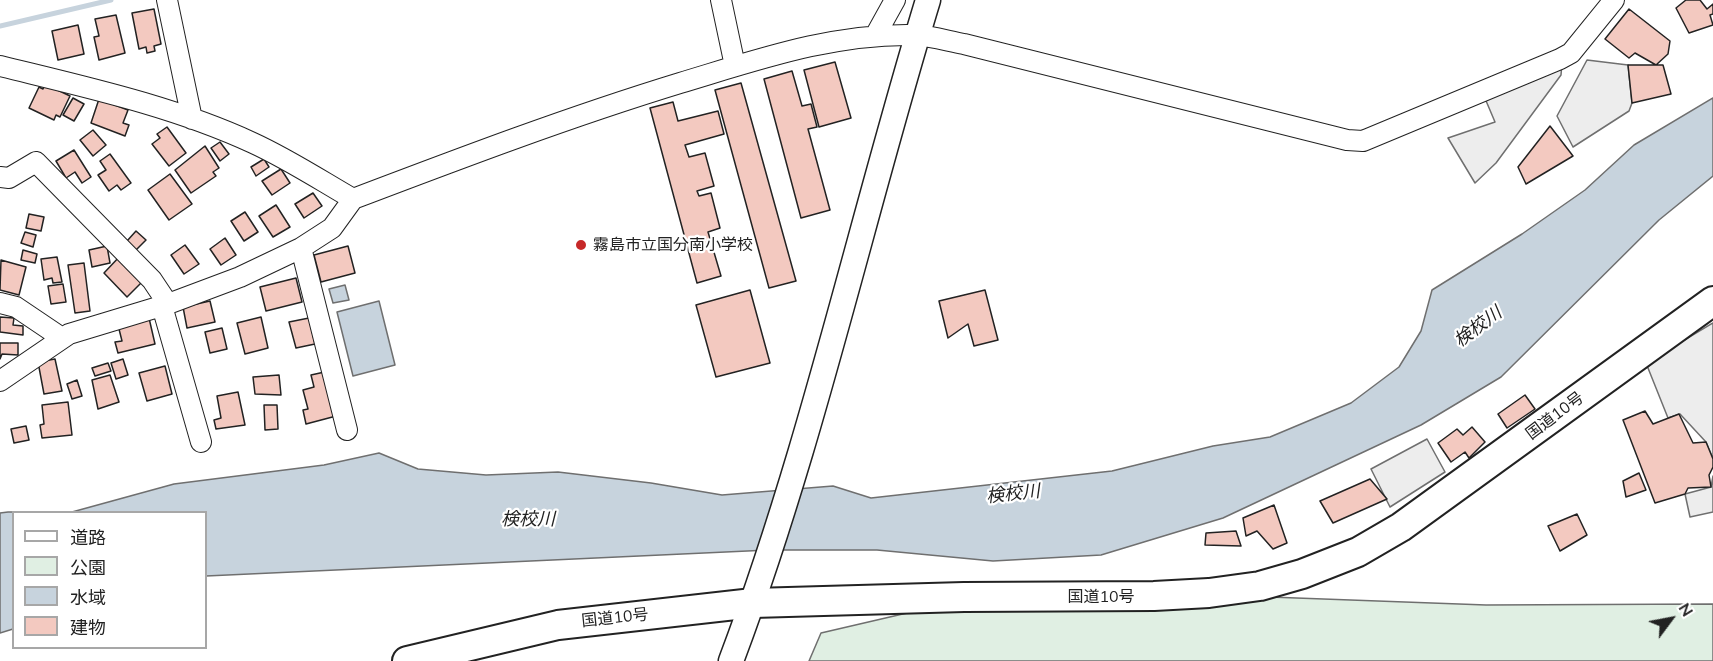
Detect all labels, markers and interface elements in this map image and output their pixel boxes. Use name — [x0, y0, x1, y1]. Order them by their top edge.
place label: 霧島市立国分南小学校 — [593, 235, 753, 255]
marker: 霧島市立国分南小学校 — [574, 238, 588, 252]
water label: 検校川 — [1450, 302, 1506, 352]
street label: 国道10号 — [1522, 388, 1588, 444]
water label: 検校川 — [985, 480, 1041, 508]
water label: 検校川 — [501, 509, 555, 531]
legend — [12, 511, 207, 649]
text: 道路 — [70, 526, 106, 549]
text: 公園 — [70, 556, 106, 579]
text: 水域 — [70, 586, 106, 609]
street label: 国道10号 — [1067, 587, 1135, 607]
north arrow — [1641, 589, 1701, 649]
text: N — [1675, 599, 1698, 620]
street label: 国道10号 — [581, 605, 649, 631]
text: 建物 — [70, 616, 106, 639]

